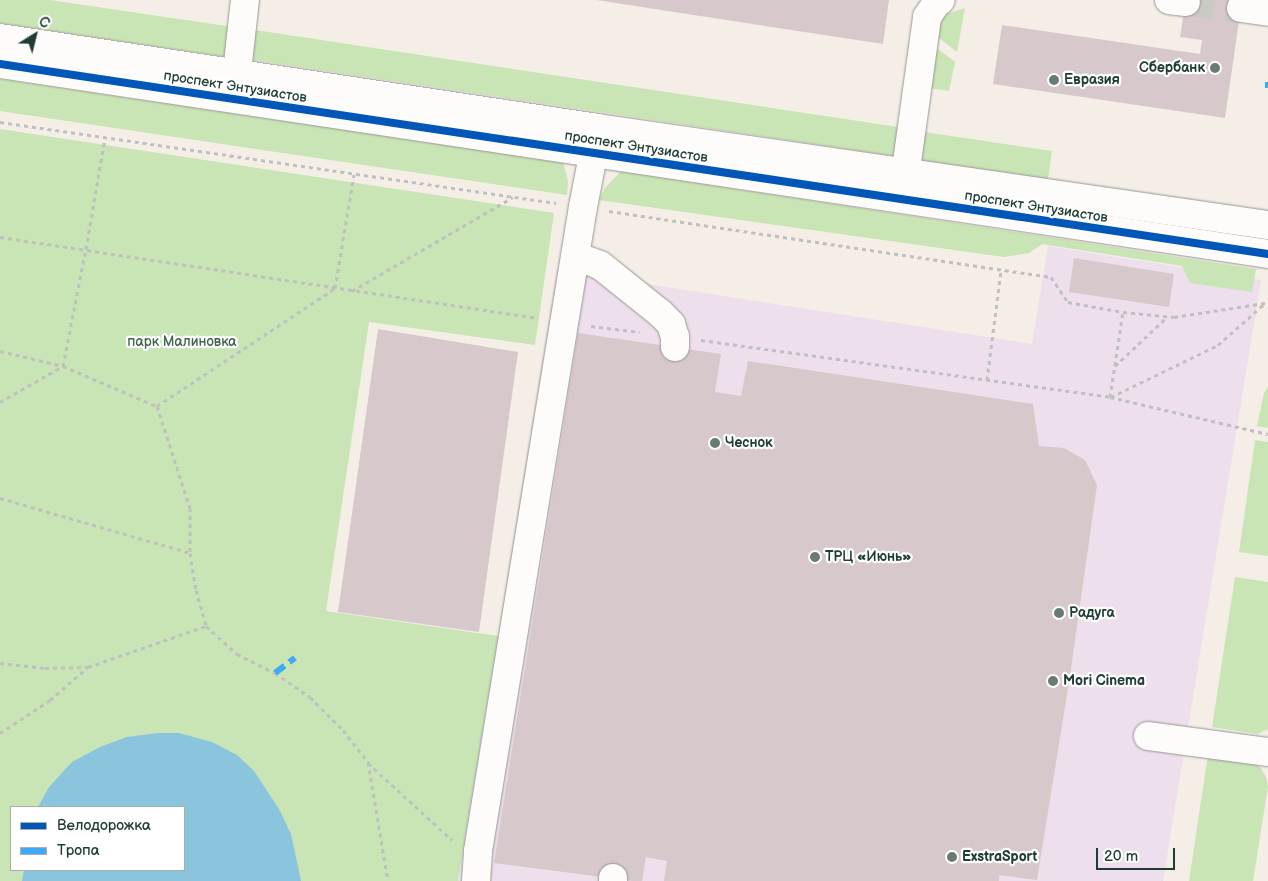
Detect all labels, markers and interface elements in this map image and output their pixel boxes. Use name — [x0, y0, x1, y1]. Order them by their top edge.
north arrow — [10, 10, 60, 60]
text: С — [35, 13, 53, 32]
place label: Сбербанк — [1139, 60, 1205, 76]
marker: Сбербанк — [1209, 62, 1221, 74]
street label: проспект Энтузиастов — [162, 67, 308, 107]
place label: Евразия — [1064, 72, 1120, 88]
marker: Евразия — [1048, 74, 1060, 86]
street label: проспект Энтузиастов — [563, 127, 709, 167]
street label: проспект Энтузиастов — [963, 187, 1109, 227]
park label: парк Малиновка — [127, 334, 237, 350]
place label: Чеснок — [725, 435, 773, 451]
marker: Чеснок — [709, 437, 721, 449]
place label: ТРЦ «Июнь» — [825, 549, 911, 565]
marker: ТРЦ «Июнь» — [809, 551, 821, 563]
place label: Радуга — [1069, 605, 1115, 621]
marker: Радуга — [1053, 607, 1065, 619]
place label: Mori Cinema — [1063, 673, 1145, 689]
marker: Mori Cinema — [1047, 675, 1059, 687]
legend — [10, 806, 185, 871]
text: Велодорожка — [57, 816, 151, 835]
scale bar — [1098, 838, 1177, 870]
text: Тропа — [57, 841, 100, 860]
text: 20 m — [1104, 847, 1138, 866]
place label: ExstraSport — [962, 849, 1037, 865]
marker: ExstraSport — [946, 851, 958, 863]

